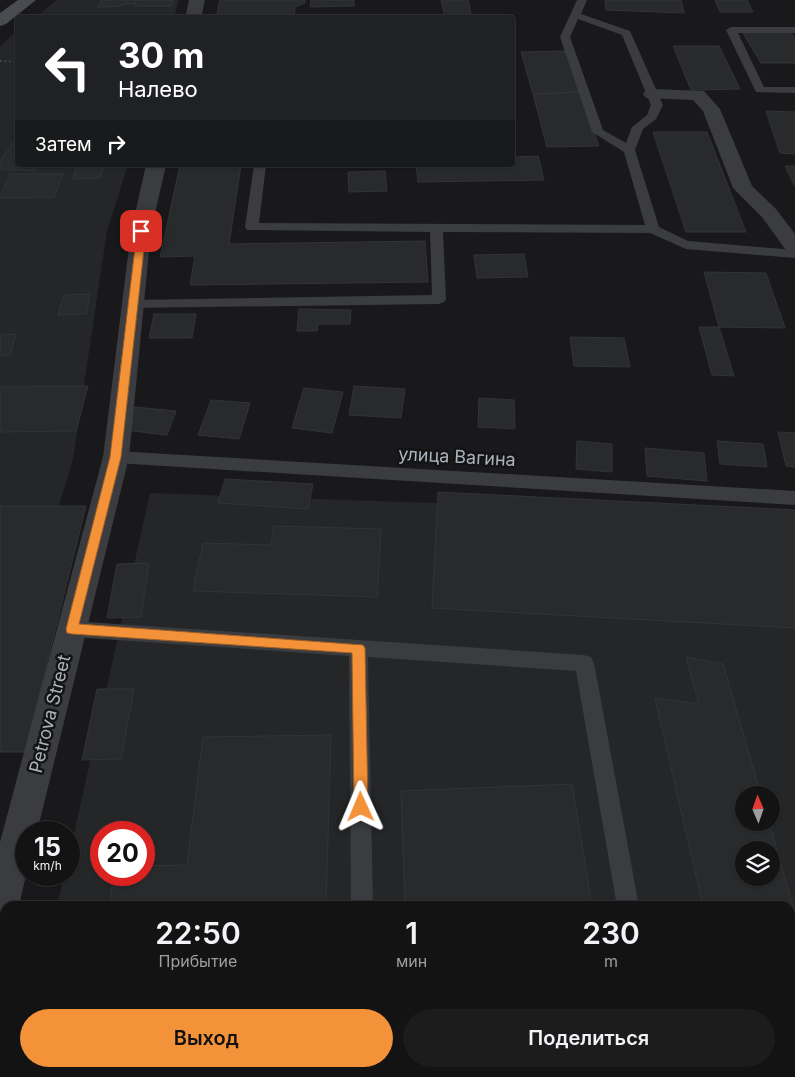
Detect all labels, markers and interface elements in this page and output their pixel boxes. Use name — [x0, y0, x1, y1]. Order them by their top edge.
text: 30 m — [118, 34, 204, 76]
icon: left — [35, 35, 100, 100]
text: Налево — [118, 76, 198, 102]
icon: right — [102, 130, 130, 158]
text: Затем — [35, 133, 92, 156]
pin — [120, 210, 162, 252]
icon: arrive — [127, 217, 155, 245]
street label: улица Вагина — [398, 443, 516, 470]
street label: Petrova Street — [25, 653, 74, 775]
position arrow — [334, 780, 386, 832]
north arrow — [735, 786, 780, 831]
map controls — [735, 786, 780, 886]
speed limit sign: 20 — [90, 821, 155, 886]
text: 15 — [34, 832, 61, 862]
button: layers — [735, 841, 780, 886]
text: km/h — [33, 858, 62, 873]
text: 22:50 — [155, 915, 241, 951]
text: 1 — [405, 915, 418, 951]
text: 230 — [582, 915, 640, 951]
text: Прибытие — [158, 951, 237, 971]
text: мин — [396, 951, 427, 971]
text: m — [604, 951, 618, 971]
button: Выход — [20, 1009, 393, 1067]
button: Поделиться — [403, 1009, 775, 1067]

